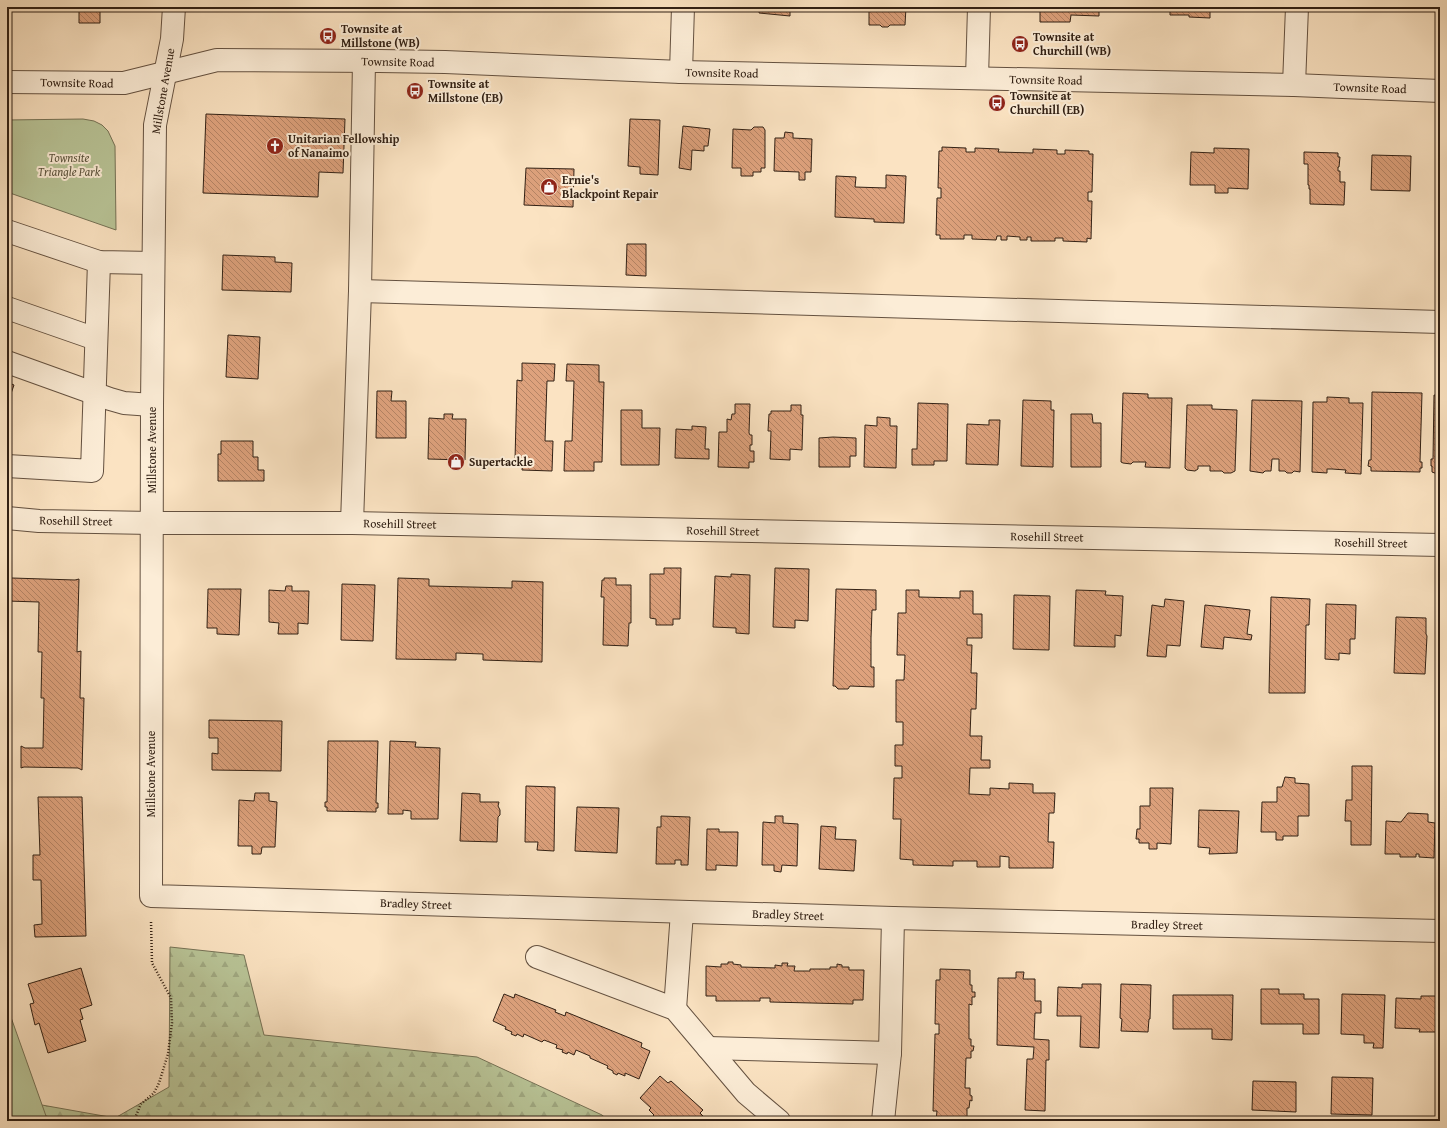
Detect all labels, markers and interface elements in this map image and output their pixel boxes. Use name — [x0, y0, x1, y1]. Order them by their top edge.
place label: Townsite at Millstone (WB) — [341, 20, 420, 51]
bus stop icon: Townsite at Millstone (WB) — [318, 26, 338, 46]
place label: Townsite at Churchill (WB) — [1033, 28, 1111, 59]
bus stop icon: Townsite at Churchill (WB) — [1010, 34, 1030, 54]
street label: Millstone Avenue — [147, 46, 178, 135]
street label: Townsite Road — [361, 52, 435, 71]
street label: Townsite Road — [685, 63, 759, 82]
street label: Townsite Road — [1009, 70, 1083, 89]
street label: Townsite Road — [40, 73, 114, 92]
place label: Townsite at Millstone (EB) — [428, 75, 503, 106]
street label: Townsite Road — [1333, 78, 1407, 97]
bus stop icon: Townsite at Millstone (EB) — [405, 81, 425, 101]
place label: Townsite at Churchill (EB) — [1010, 87, 1084, 118]
bus stop icon: Townsite at Churchill (EB) — [987, 93, 1007, 113]
place label: Unitarian Fellowship of Nanaimo — [288, 130, 400, 161]
church icon: Unitarian Fellowship of Nanaimo — [265, 136, 285, 156]
park label: Townsite Triangle Park — [38, 149, 101, 180]
place label: Ernie's Blackpoint Repair — [562, 171, 659, 202]
shop icon: Ernie's Blackpoint Repair — [539, 177, 559, 197]
street label: Millstone Avenue — [143, 406, 160, 493]
shop icon: Supertackle — [446, 452, 466, 472]
place label: Supertackle — [469, 453, 533, 470]
street label: Rosehill Street — [39, 511, 114, 530]
street label: Rosehill Street — [363, 514, 438, 533]
street label: Rosehill Street — [686, 521, 761, 540]
street label: Rosehill Street — [1010, 527, 1085, 546]
street label: Rosehill Street — [1334, 533, 1409, 552]
street label: Millstone Avenue — [142, 730, 159, 817]
street label: Bradley Street — [380, 894, 453, 913]
street label: Bradley Street — [752, 905, 825, 924]
street label: Bradley Street — [1131, 915, 1204, 934]

